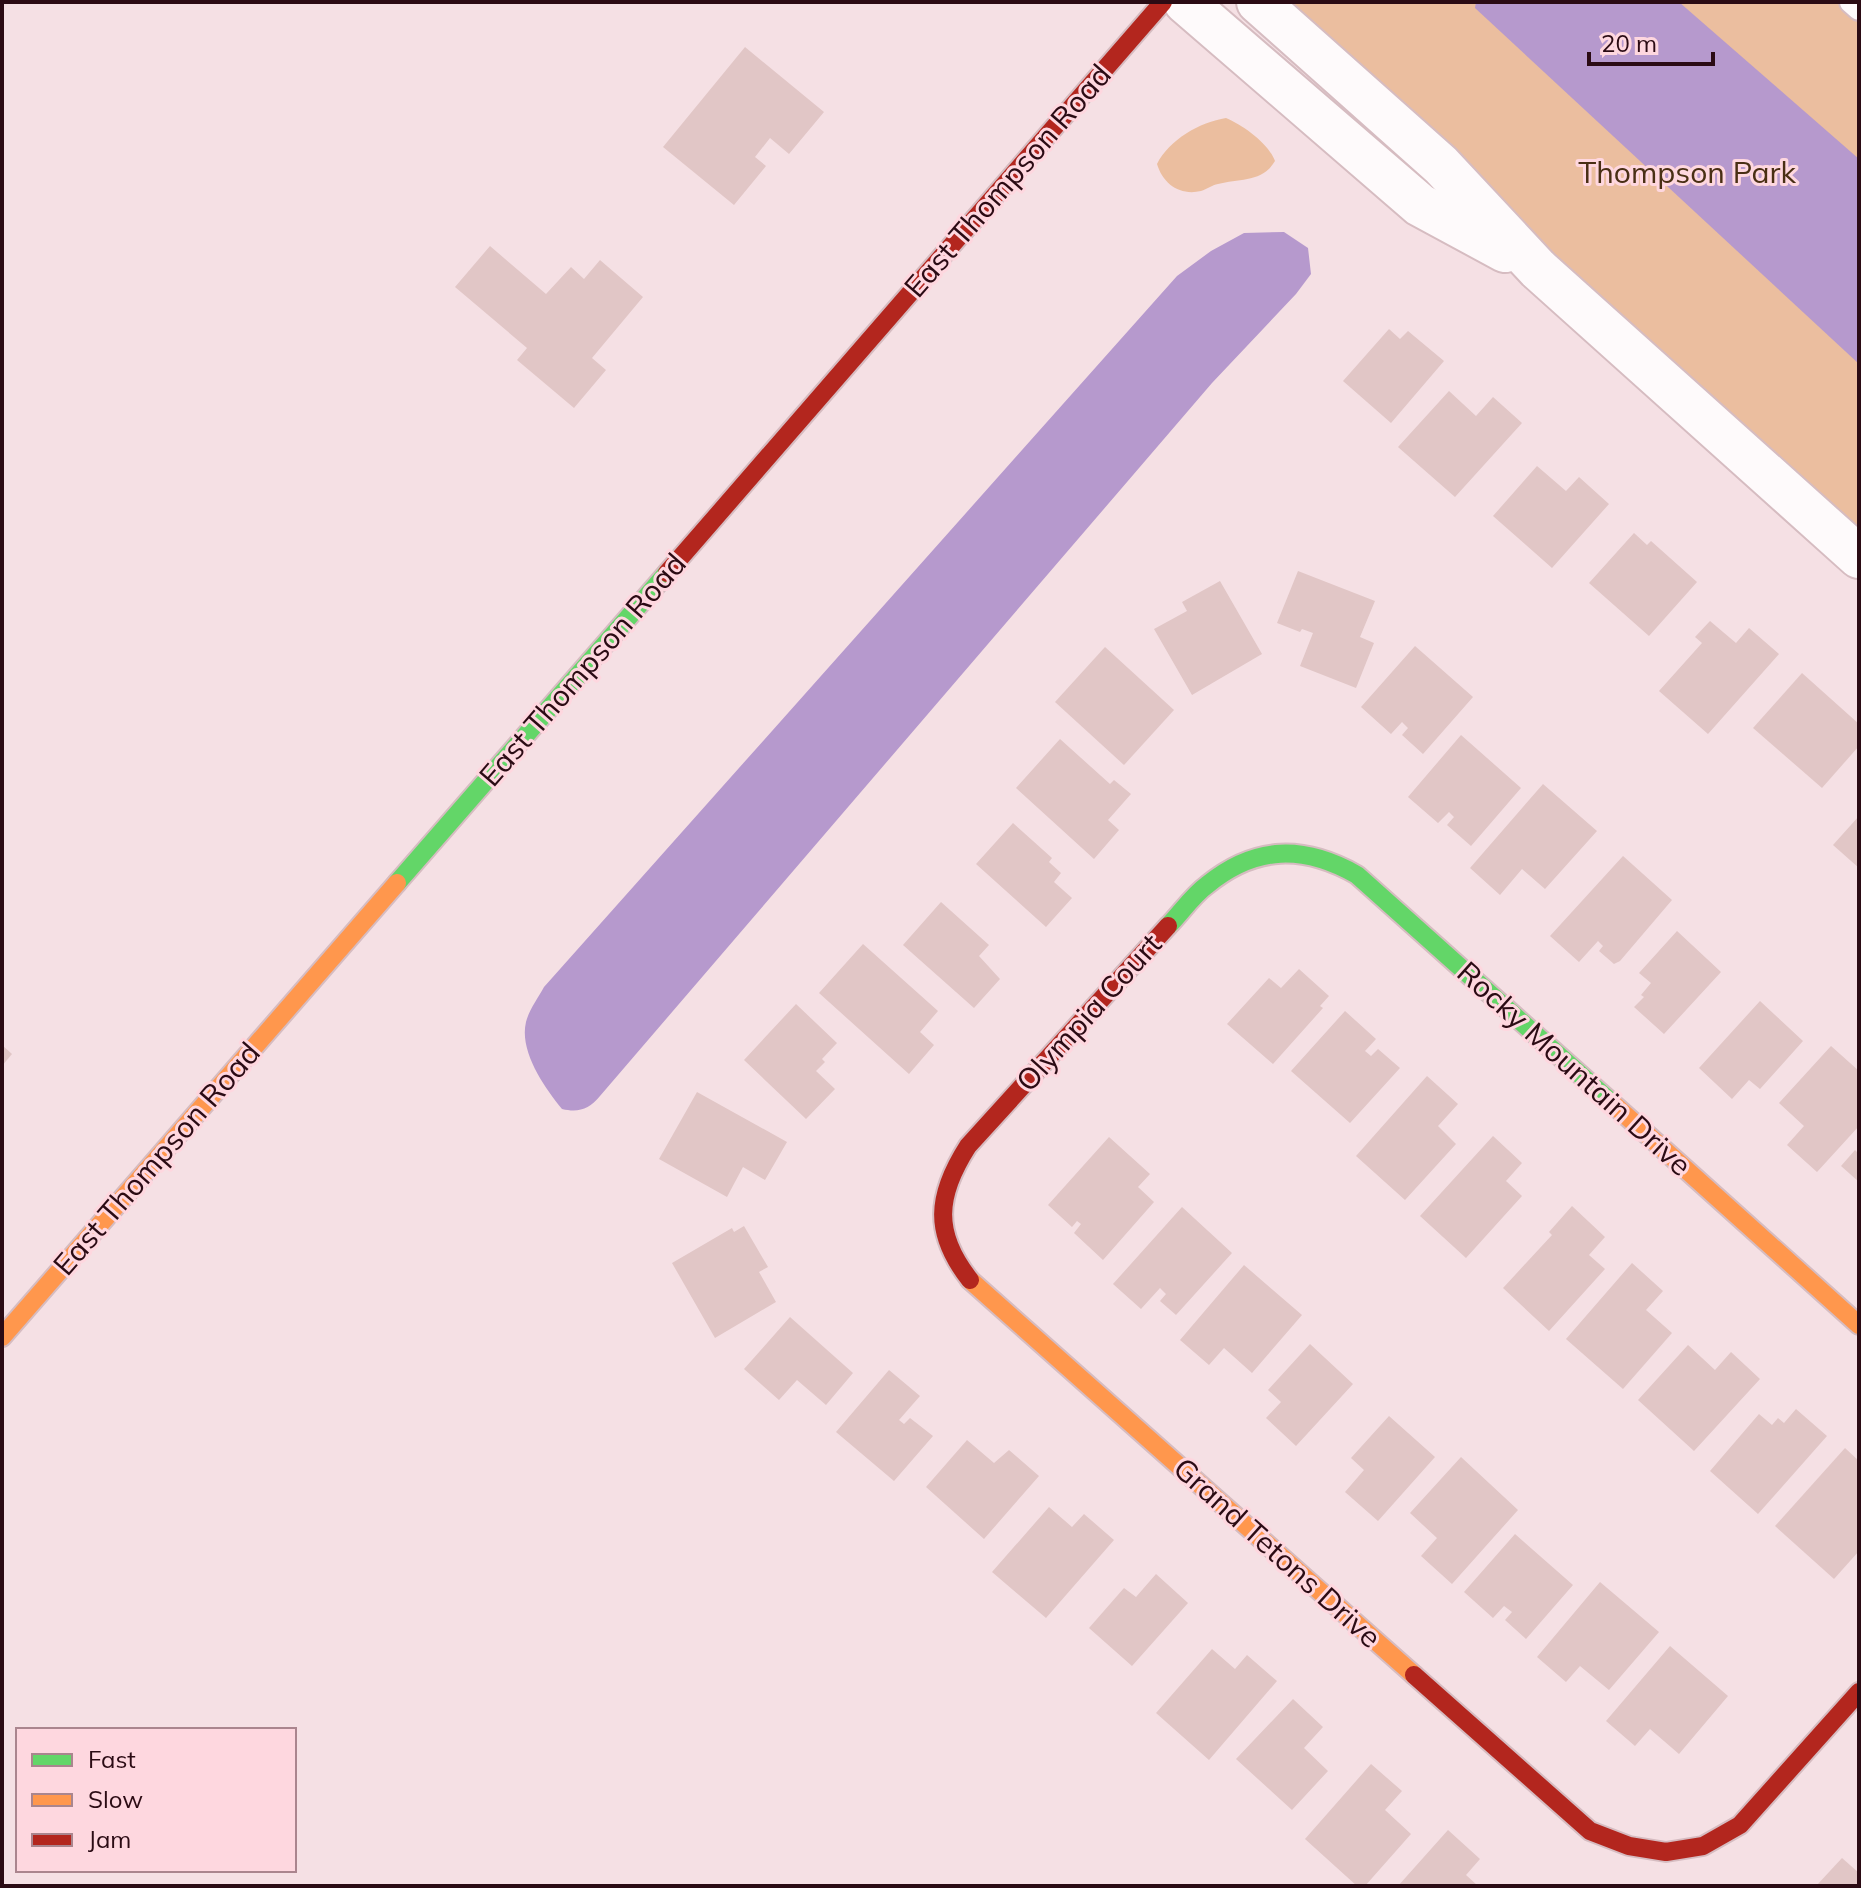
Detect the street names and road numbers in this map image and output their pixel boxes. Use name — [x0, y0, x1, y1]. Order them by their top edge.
street label: East Thompson Road — [896, 56, 1119, 305]
street label: East Thompson Road — [471, 545, 694, 794]
street label: Olympia Court — [1007, 925, 1169, 1099]
street label: Rocky Mountain Drive — [1450, 953, 1700, 1184]
street label: East Thompson Road — [45, 1034, 268, 1283]
street label: Grand Tetons Drive — [1166, 1449, 1389, 1656]

